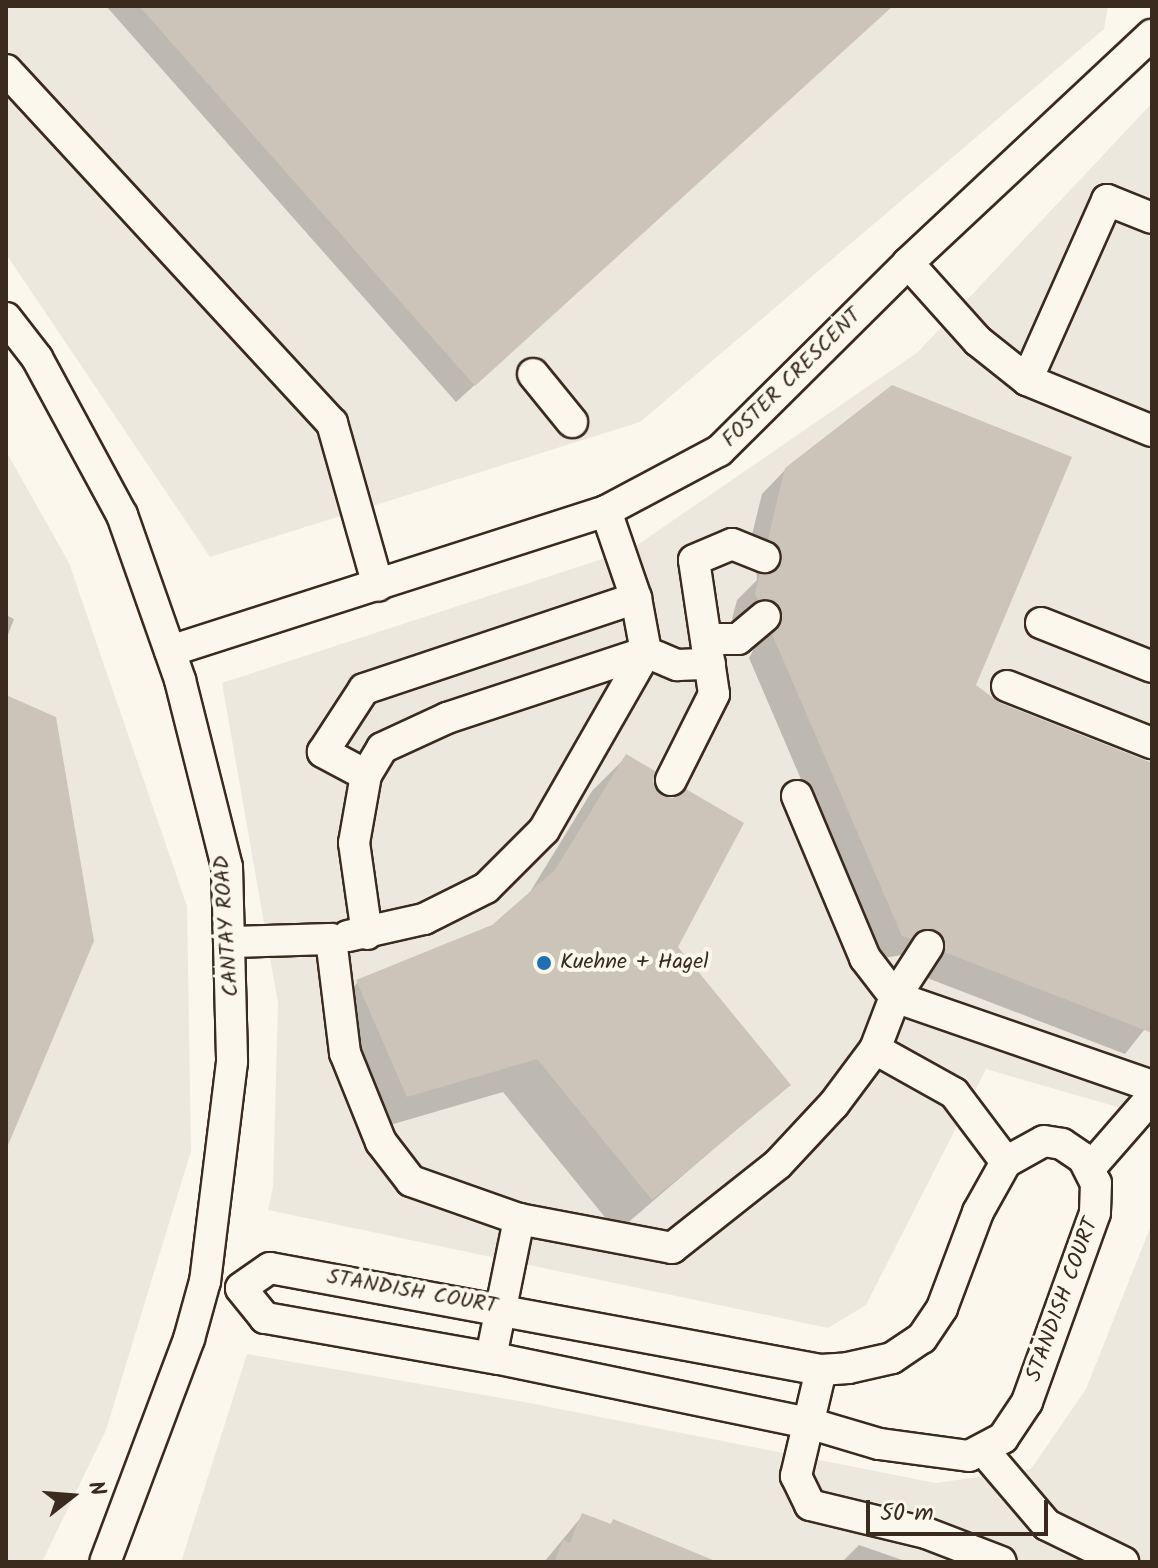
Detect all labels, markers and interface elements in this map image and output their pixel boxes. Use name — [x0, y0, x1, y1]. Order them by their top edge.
street label: FOSTER CRESCENT — [717, 303, 867, 453]
street label: CANTAY ROAD — [209, 854, 245, 998]
place label: Kuehne + Hagel — [560, 950, 709, 976]
marker: Kuehne + Hagel — [535, 954, 553, 972]
street label: STANDISH COURT — [1021, 1214, 1105, 1386]
street label: STANDISH COURT — [325, 1264, 499, 1320]
north arrow — [32, 1456, 112, 1536]
text: N — [77, 1477, 114, 1501]
scale bar — [870, 1484, 1052, 1534]
text: 50 m — [880, 1494, 934, 1533]

